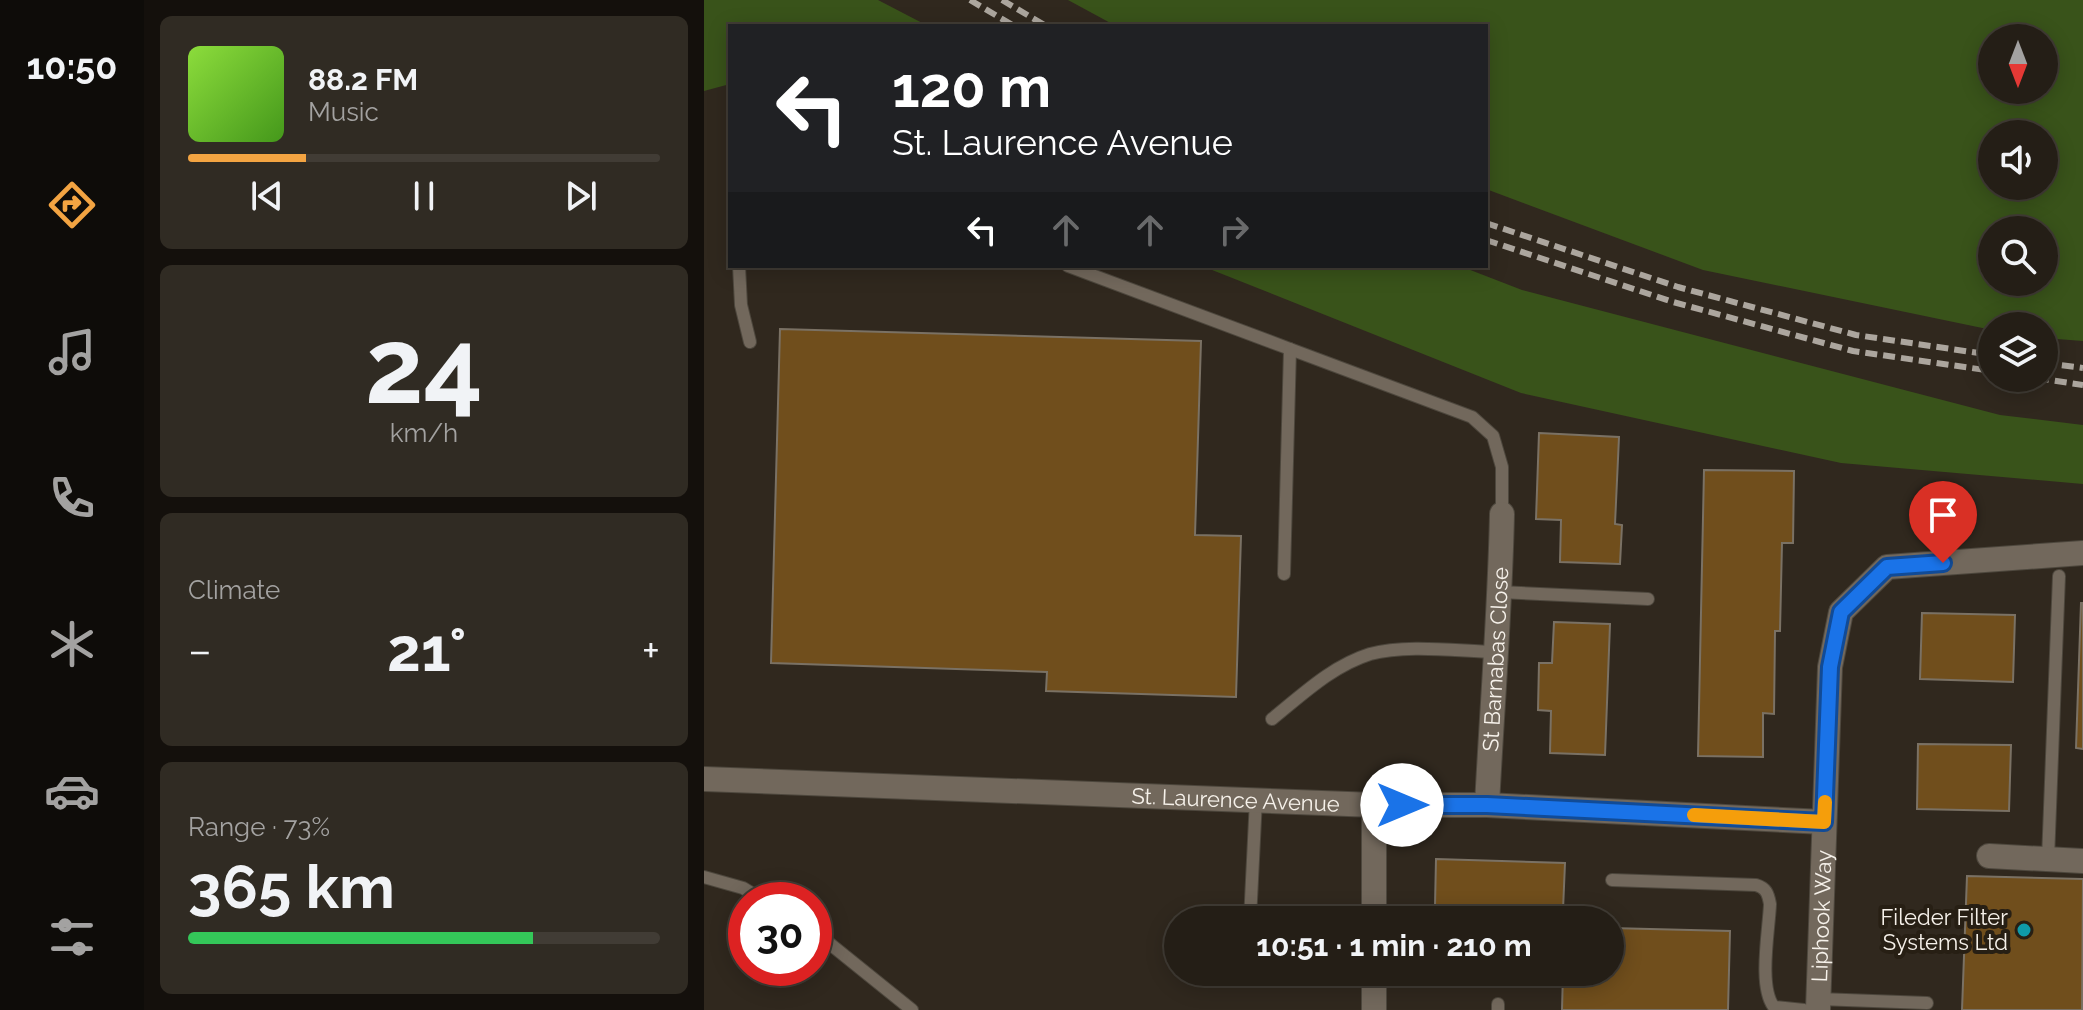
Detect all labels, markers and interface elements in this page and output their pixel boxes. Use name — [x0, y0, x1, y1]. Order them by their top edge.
north arrow — [1978, 24, 2058, 104]
map controls — [1978, 24, 2058, 392]
text: 10:50 — [27, 45, 117, 87]
text: 120 m — [892, 54, 1051, 120]
icon: left — [760, 56, 864, 160]
text: 88.2 FM — [308, 62, 418, 97]
text: Music — [308, 97, 379, 127]
button: sound — [1978, 120, 2058, 200]
text: St. Laurence Avenue — [892, 121, 1233, 163]
icon: previous — [245, 174, 289, 218]
icon: pause — [402, 174, 446, 218]
icon: next — [559, 174, 603, 218]
icon: directions — [44, 177, 100, 233]
icon: left — [960, 208, 1004, 252]
icon: ahead — [1044, 208, 1088, 252]
icon: ahead — [1128, 208, 1172, 252]
icon: right — [1212, 208, 1256, 252]
button: search — [1978, 216, 2058, 296]
text: 24 — [365, 305, 483, 427]
button: layers — [1978, 312, 2058, 392]
icon: music — [44, 324, 100, 380]
text: km/h — [390, 418, 458, 448]
icon: phone — [44, 470, 100, 526]
pin — [1909, 481, 1977, 563]
icon: arrive — [1921, 493, 1965, 537]
street label: St Barnabas Close — [1477, 566, 1513, 752]
text: Climate — [188, 575, 280, 605]
text: 21° — [387, 615, 466, 685]
icon: climate — [44, 616, 100, 672]
text: − — [188, 625, 212, 676]
text: + — [642, 625, 660, 676]
icon: car — [44, 763, 100, 819]
position arrow — [1360, 763, 1444, 847]
street label: St. Laurence Avenue — [1131, 783, 1340, 817]
text: Range · 73% — [188, 812, 330, 842]
street label: Liphook Way — [1806, 849, 1837, 983]
text: 365 km — [188, 852, 395, 922]
speed limit sign: 30 — [728, 882, 832, 986]
place label: Fileder Filter Systems Ltd — [1880, 904, 2008, 955]
icon: filters — [44, 909, 100, 965]
marker: Fileder Filter Systems Ltd — [2015, 921, 2033, 939]
text: 10:51 · 1 min · 210 m — [1256, 928, 1532, 963]

